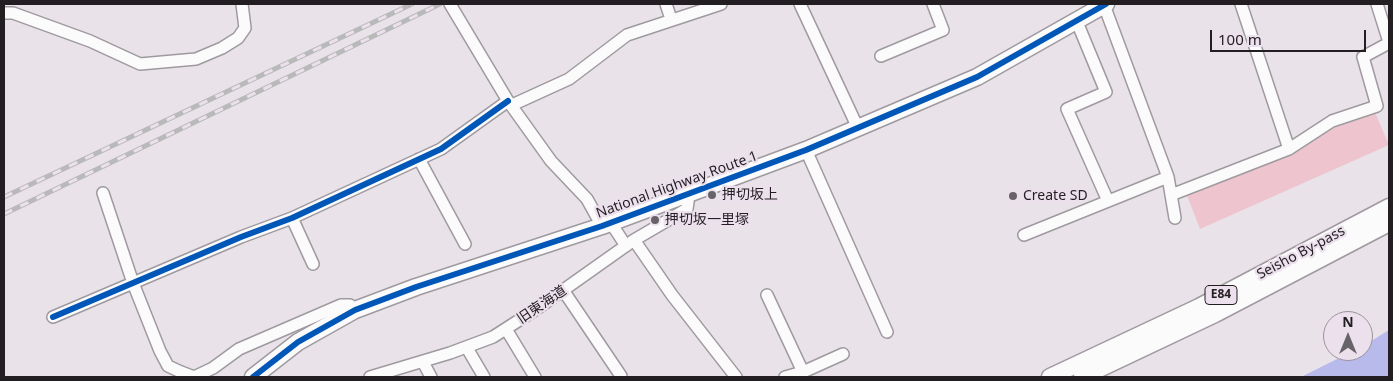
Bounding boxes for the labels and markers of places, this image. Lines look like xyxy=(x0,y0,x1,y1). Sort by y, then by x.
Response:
place label: 押切坂上 xyxy=(722,187,778,203)
place label: Create SD xyxy=(1023,188,1088,204)
marker: 押切坂上 xyxy=(706,189,718,201)
marker: Create SD xyxy=(1007,190,1019,202)
place label: 押切坂一里塚 xyxy=(665,212,749,228)
marker: 押切坂一里塚 xyxy=(649,214,661,226)

